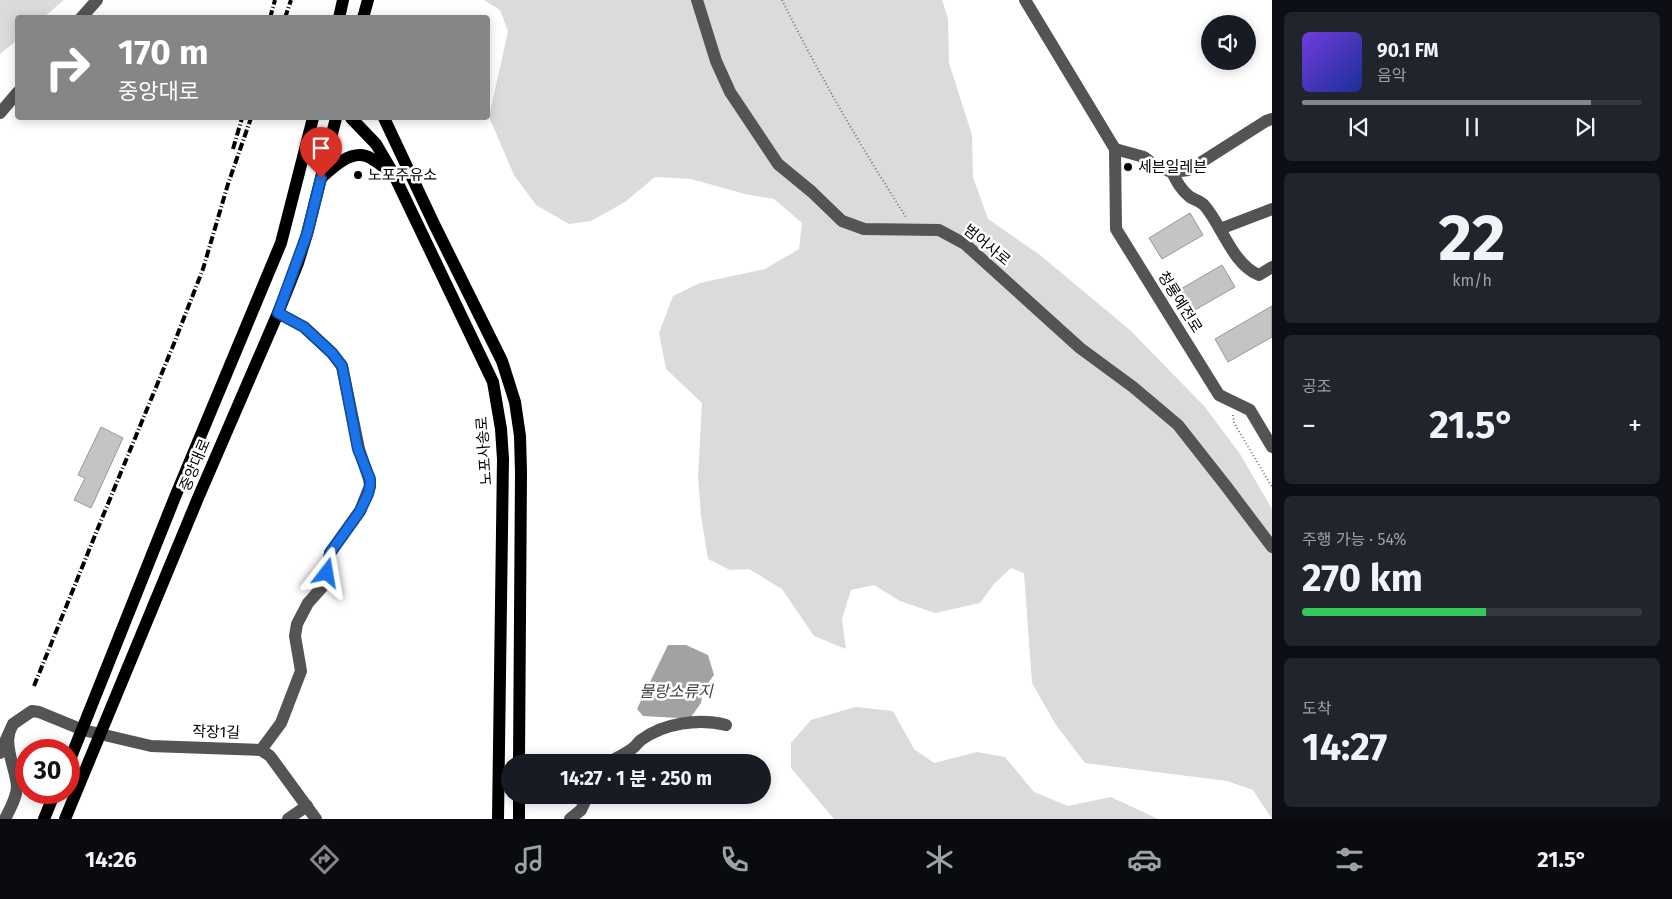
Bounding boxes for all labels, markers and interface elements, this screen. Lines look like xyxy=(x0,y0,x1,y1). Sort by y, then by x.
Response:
map controls xyxy=(1201,15,1256,70)
button: sound xyxy=(1201,15,1256,70)
text: 170 m xyxy=(118,31,209,73)
icon: right xyxy=(35,35,100,100)
text: 90.1 FM xyxy=(1377,39,1438,62)
text: 음악 xyxy=(1377,66,1406,85)
text: 중앙대로 xyxy=(118,78,199,105)
icon: previous xyxy=(1345,113,1373,141)
icon: pause xyxy=(1458,113,1486,141)
icon: next xyxy=(1571,113,1599,141)
pin xyxy=(300,127,342,178)
icon: arrive xyxy=(307,134,335,162)
place label: 세븐일레븐 xyxy=(1138,158,1207,176)
marker: 세븐일레븐 xyxy=(1122,161,1134,173)
place label: 노포주유소 xyxy=(368,166,437,184)
marker: 노포주유소 xyxy=(352,169,364,181)
text: 22 xyxy=(1438,199,1506,277)
street label: 범어사로 xyxy=(960,221,1014,269)
street label: 청룡예전로 xyxy=(1154,268,1206,336)
text: km/h xyxy=(1452,271,1492,290)
text: 공조 xyxy=(1302,377,1331,396)
text: 21.5° xyxy=(1429,402,1515,448)
text: − xyxy=(1302,409,1316,442)
text: + xyxy=(1628,409,1642,442)
street label: 노포사송로 xyxy=(473,416,495,486)
street label: 중앙대로 xyxy=(176,436,214,494)
text: 주행 가능 · 54% xyxy=(1302,530,1407,549)
position arrow xyxy=(300,546,352,598)
text: 270 km xyxy=(1302,555,1423,601)
water label: 물랑소류지 xyxy=(639,682,714,701)
text: 도착 xyxy=(1302,699,1331,718)
street label: 작장1길 xyxy=(192,722,240,742)
text: 14:27 xyxy=(1302,724,1387,770)
speed limit sign: 30 xyxy=(15,739,80,804)
text: 14:27 · 1 분 · 250 m xyxy=(560,767,712,790)
icon: directions xyxy=(307,842,342,877)
icon: music xyxy=(512,842,547,877)
icon: phone xyxy=(717,842,752,877)
icon: climate xyxy=(922,842,957,877)
icon: car xyxy=(1127,842,1162,877)
icon: filters xyxy=(1332,842,1367,877)
text: 14:26 xyxy=(85,846,137,873)
text: 21.5° xyxy=(1537,846,1587,873)

